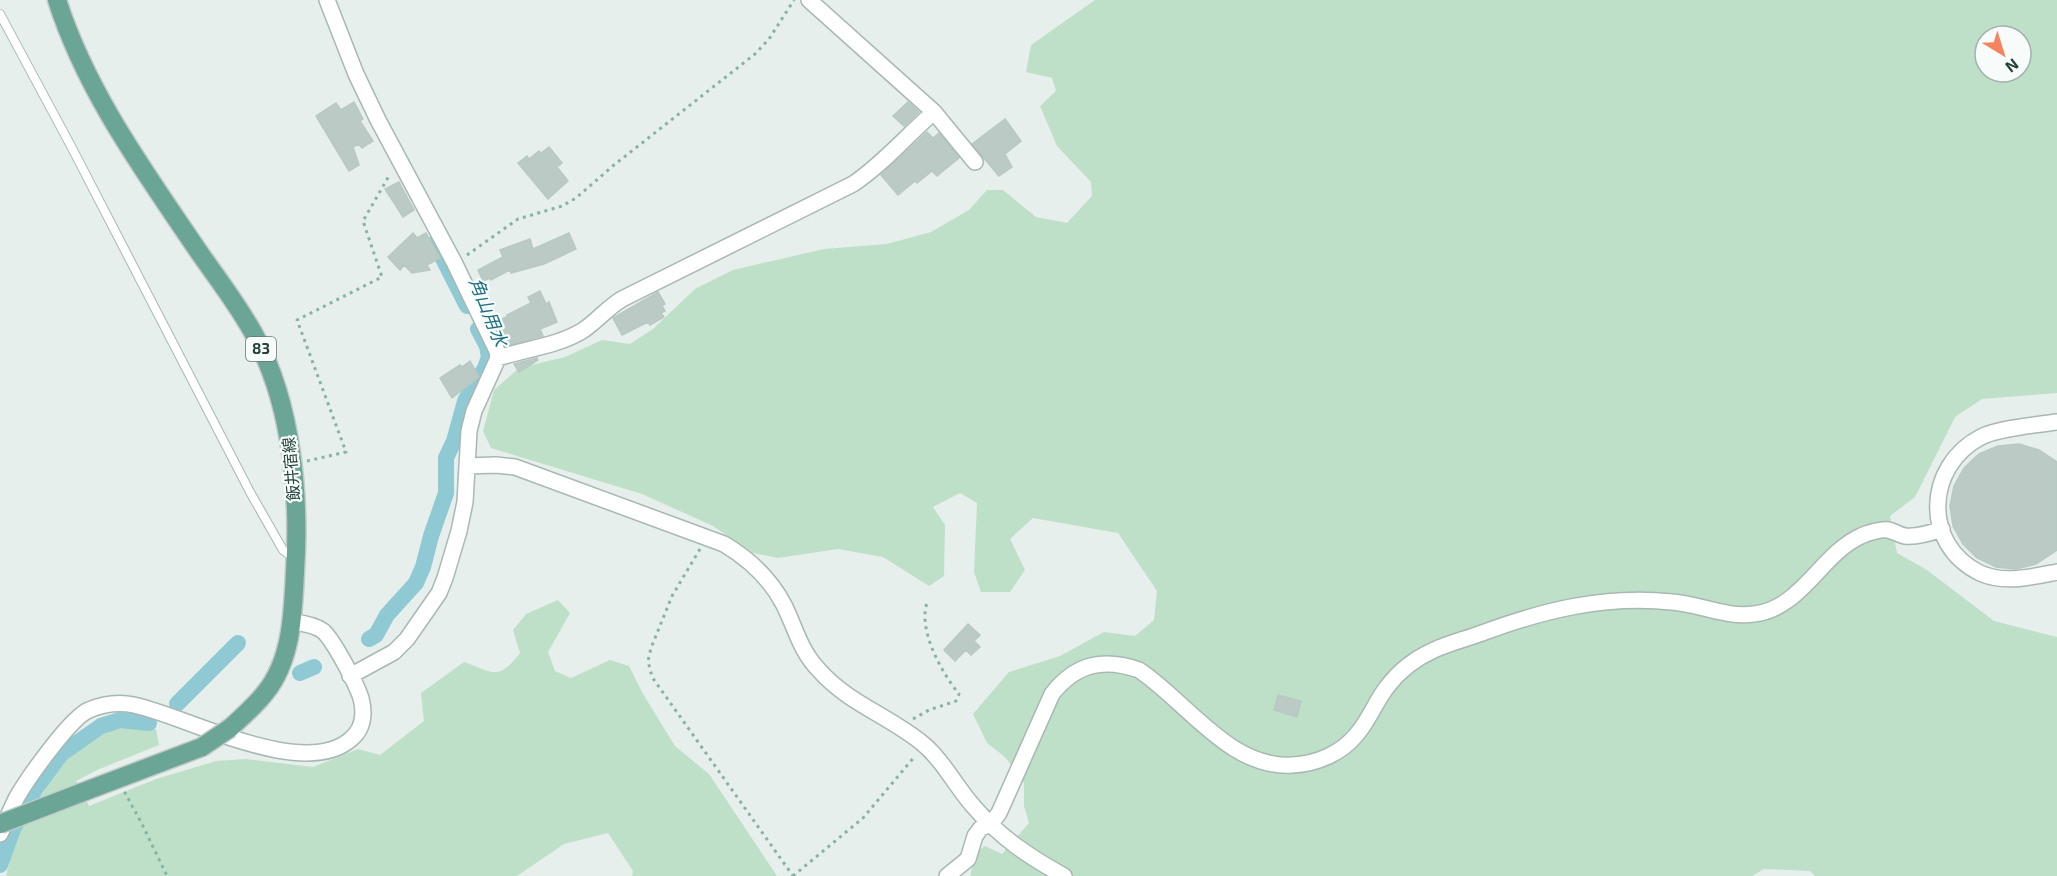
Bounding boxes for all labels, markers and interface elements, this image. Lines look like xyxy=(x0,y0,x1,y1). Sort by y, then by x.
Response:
north arrow xyxy=(1973,24,2033,84)
text: N xyxy=(2002,55,2023,77)
water label: 角山用水 xyxy=(465,274,513,351)
road number: 83 xyxy=(246,337,276,361)
street label: 飯井宿線 xyxy=(278,436,303,502)

